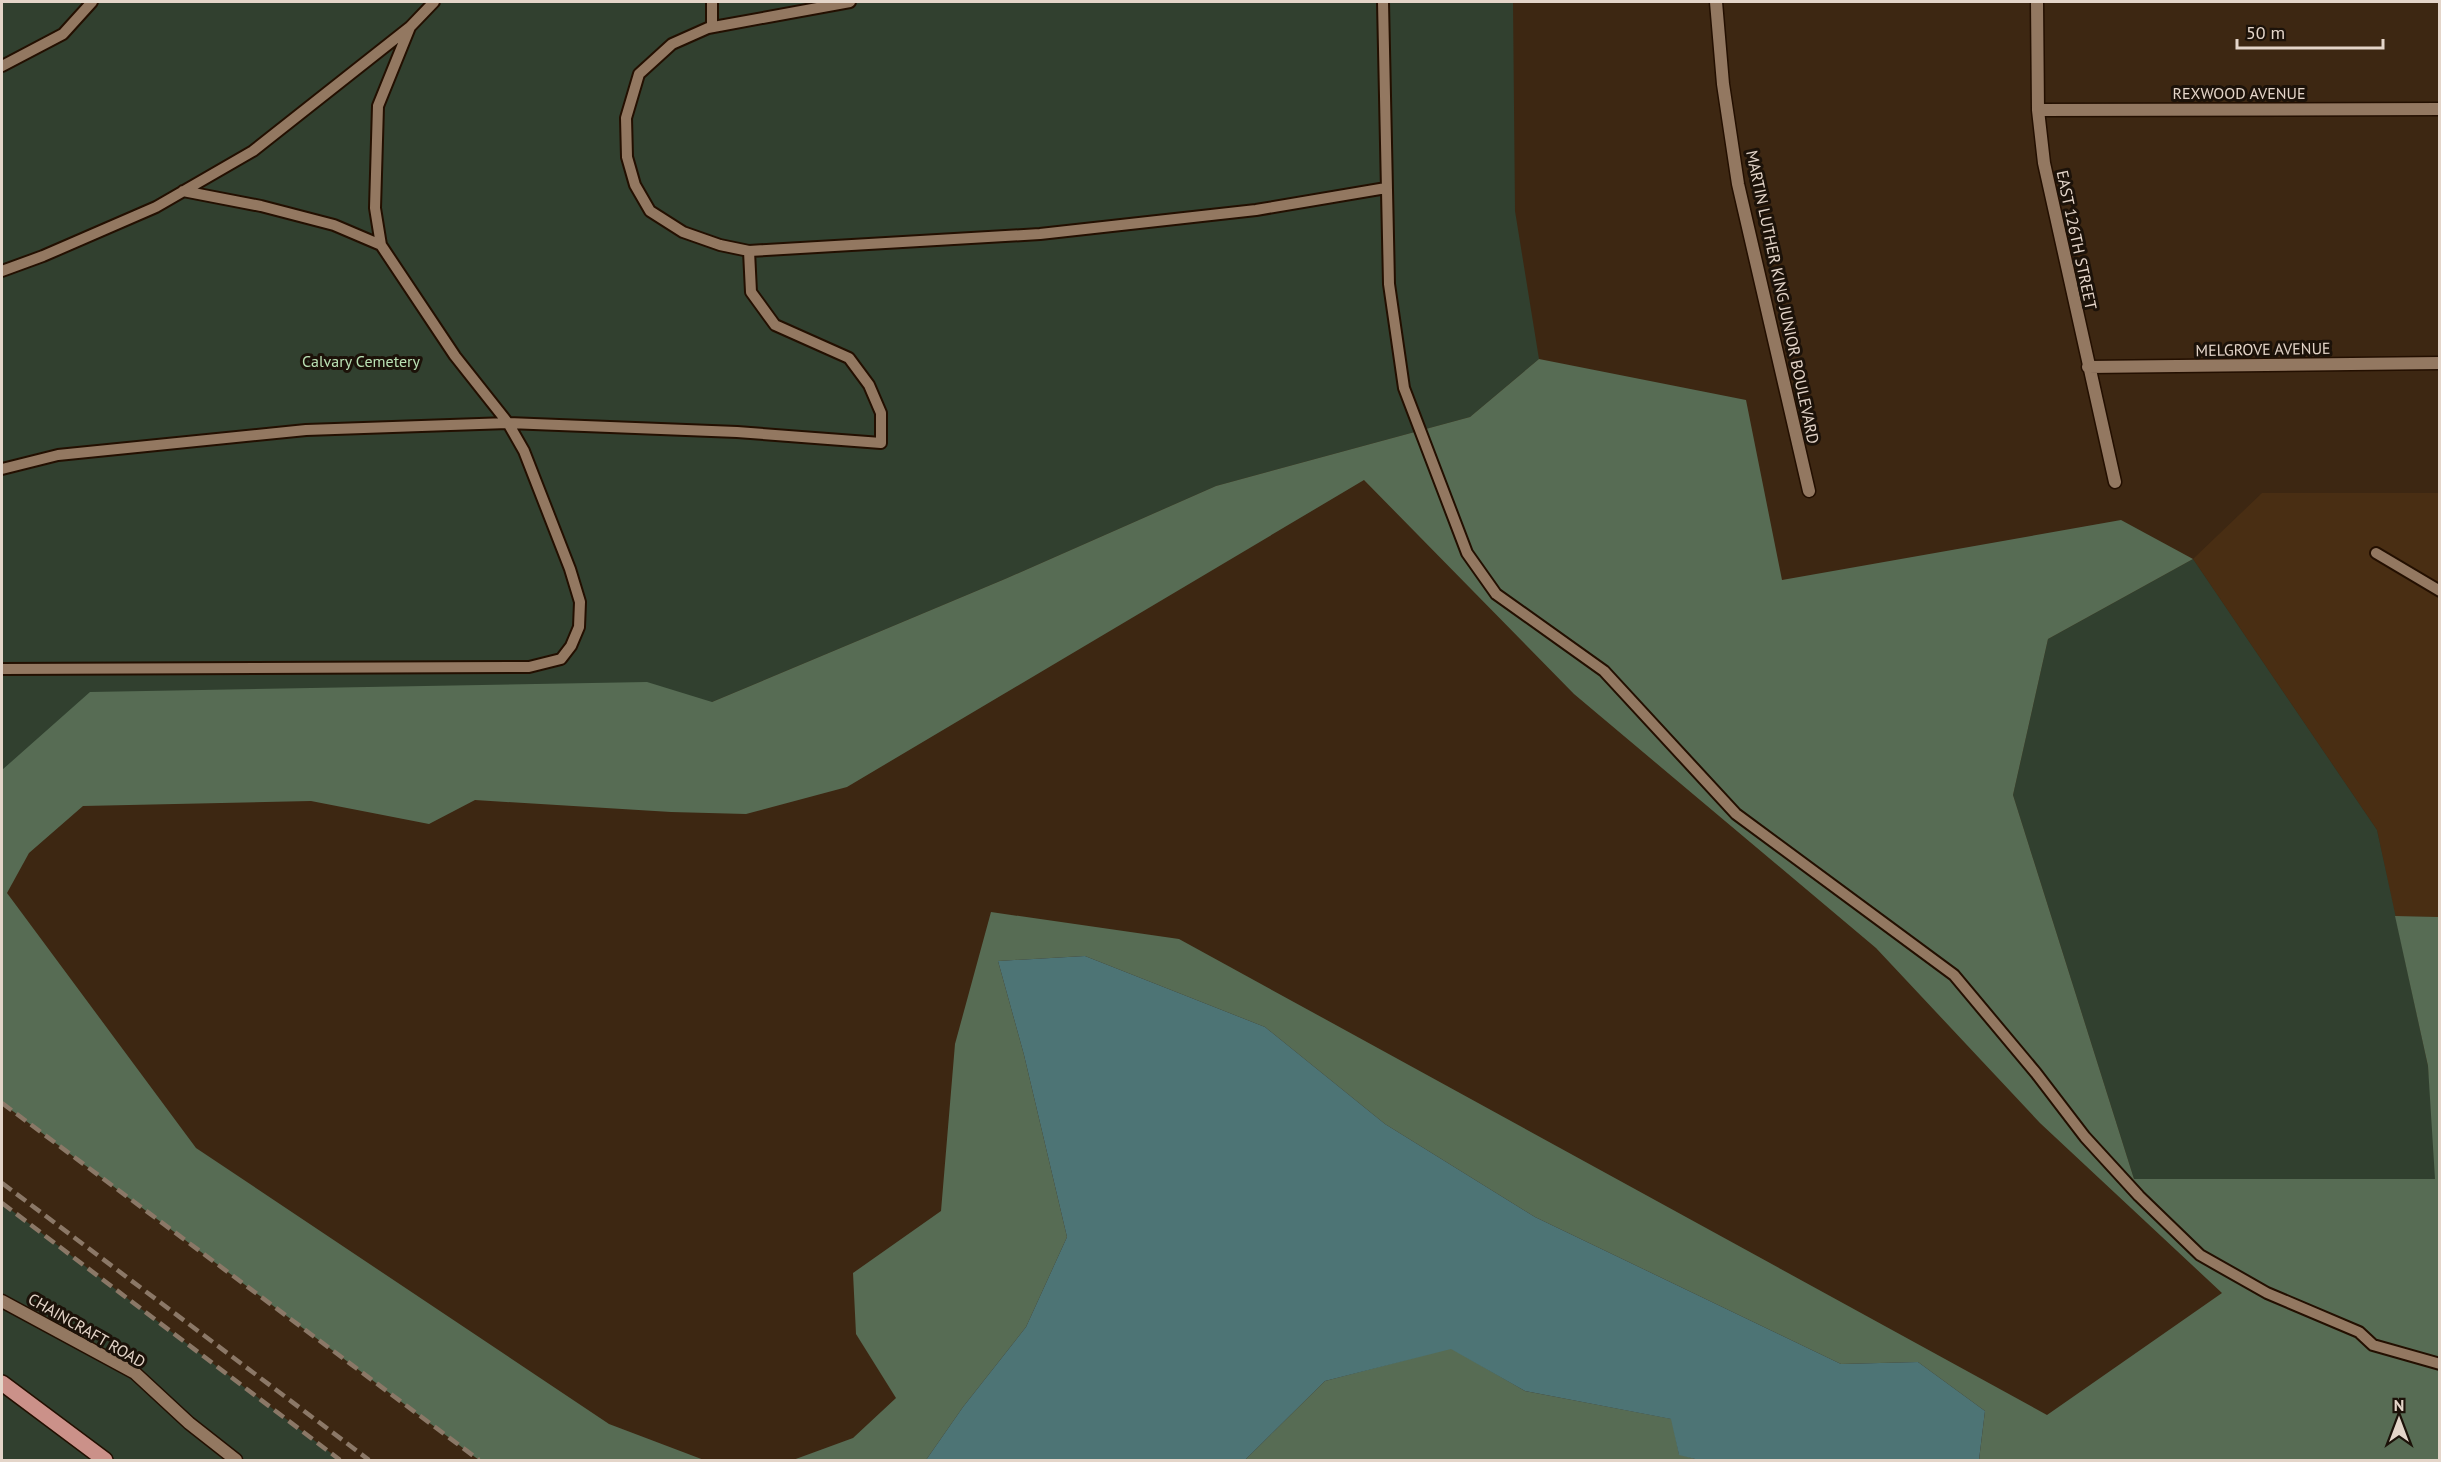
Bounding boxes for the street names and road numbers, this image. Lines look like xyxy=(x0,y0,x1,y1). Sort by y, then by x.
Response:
street label: REXWOOD AVENUE xyxy=(2172,83,2306,103)
street label: MARTIN LUTHER KING JUNIOR BOULEVARD xyxy=(1742,148,1824,446)
street label: EAST 126TH STREET xyxy=(2052,169,2102,312)
street label: MELGROVE AVENUE xyxy=(2195,338,2331,360)
street label: CHAINCRAFT ROAD xyxy=(25,1288,149,1372)

